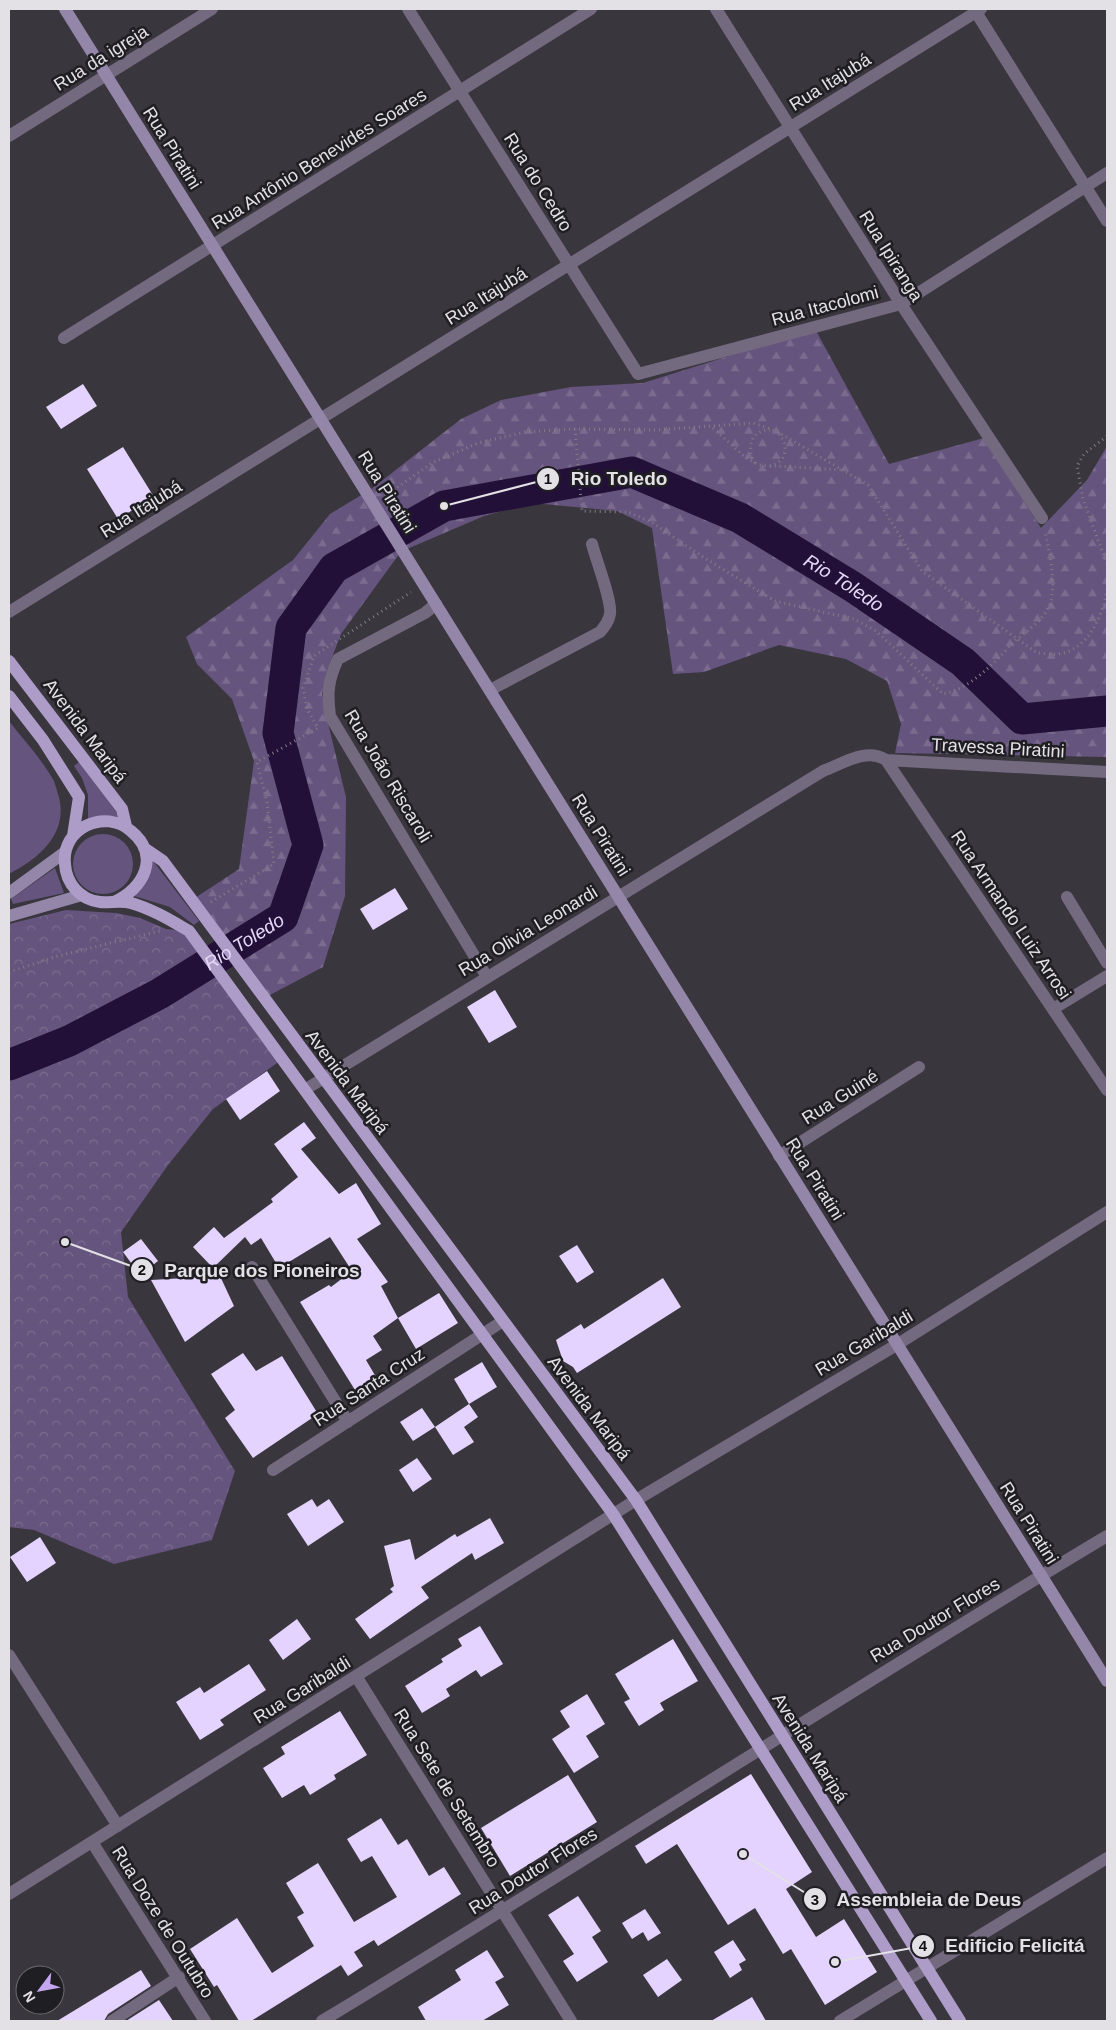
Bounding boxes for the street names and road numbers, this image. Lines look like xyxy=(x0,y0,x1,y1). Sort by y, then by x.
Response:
street label: Rua da igreja xyxy=(50,21,153,95)
street label: Rua Itajubá xyxy=(786,49,875,115)
street label: Rua Antônio Benevides Soares xyxy=(208,84,430,234)
street label: Rua Piratini xyxy=(139,103,205,193)
street label: Rua do Cedro xyxy=(500,129,576,235)
street label: Rua Ipiranga xyxy=(855,207,927,306)
street label: Rua Itajubá xyxy=(442,263,531,329)
street label: Rua Itacolomi xyxy=(769,282,881,330)
street label: Rua Piratini xyxy=(354,447,420,537)
street label: Rua Itajubá xyxy=(97,476,186,542)
street label: Avenida Maripá xyxy=(39,675,131,788)
street label: Rua João Riscaroli xyxy=(341,706,435,846)
street label: Travessa Piratini xyxy=(931,735,1065,761)
street label: Rua Piratini xyxy=(568,790,634,880)
street label: Rua Armando Luiz Arrosi xyxy=(947,827,1075,1003)
street label: Rua Olivia Leonardi xyxy=(455,882,601,980)
street label: Avenida Maripá xyxy=(301,1026,393,1139)
street label: Rua Guiné xyxy=(798,1066,882,1128)
street label: Rua Piratini xyxy=(782,1134,848,1224)
street label: Rua Garibaldi xyxy=(812,1306,916,1380)
street label: Rua Santa Cruz xyxy=(310,1344,428,1430)
street label: Avenida Maripá xyxy=(543,1352,635,1465)
street label: Rua Piratini xyxy=(996,1478,1062,1568)
street label: Rua Doutor Flores xyxy=(867,1574,1003,1666)
street label: Rua Garibaldi xyxy=(250,1652,354,1728)
street label: Avenida Maripá xyxy=(768,1690,852,1807)
street label: Rua Sete de Setembro xyxy=(390,1705,504,1871)
street label: Rua Doutor Flores xyxy=(465,1824,601,1918)
street label: Rua Doze de Outubro xyxy=(108,1842,218,2002)

